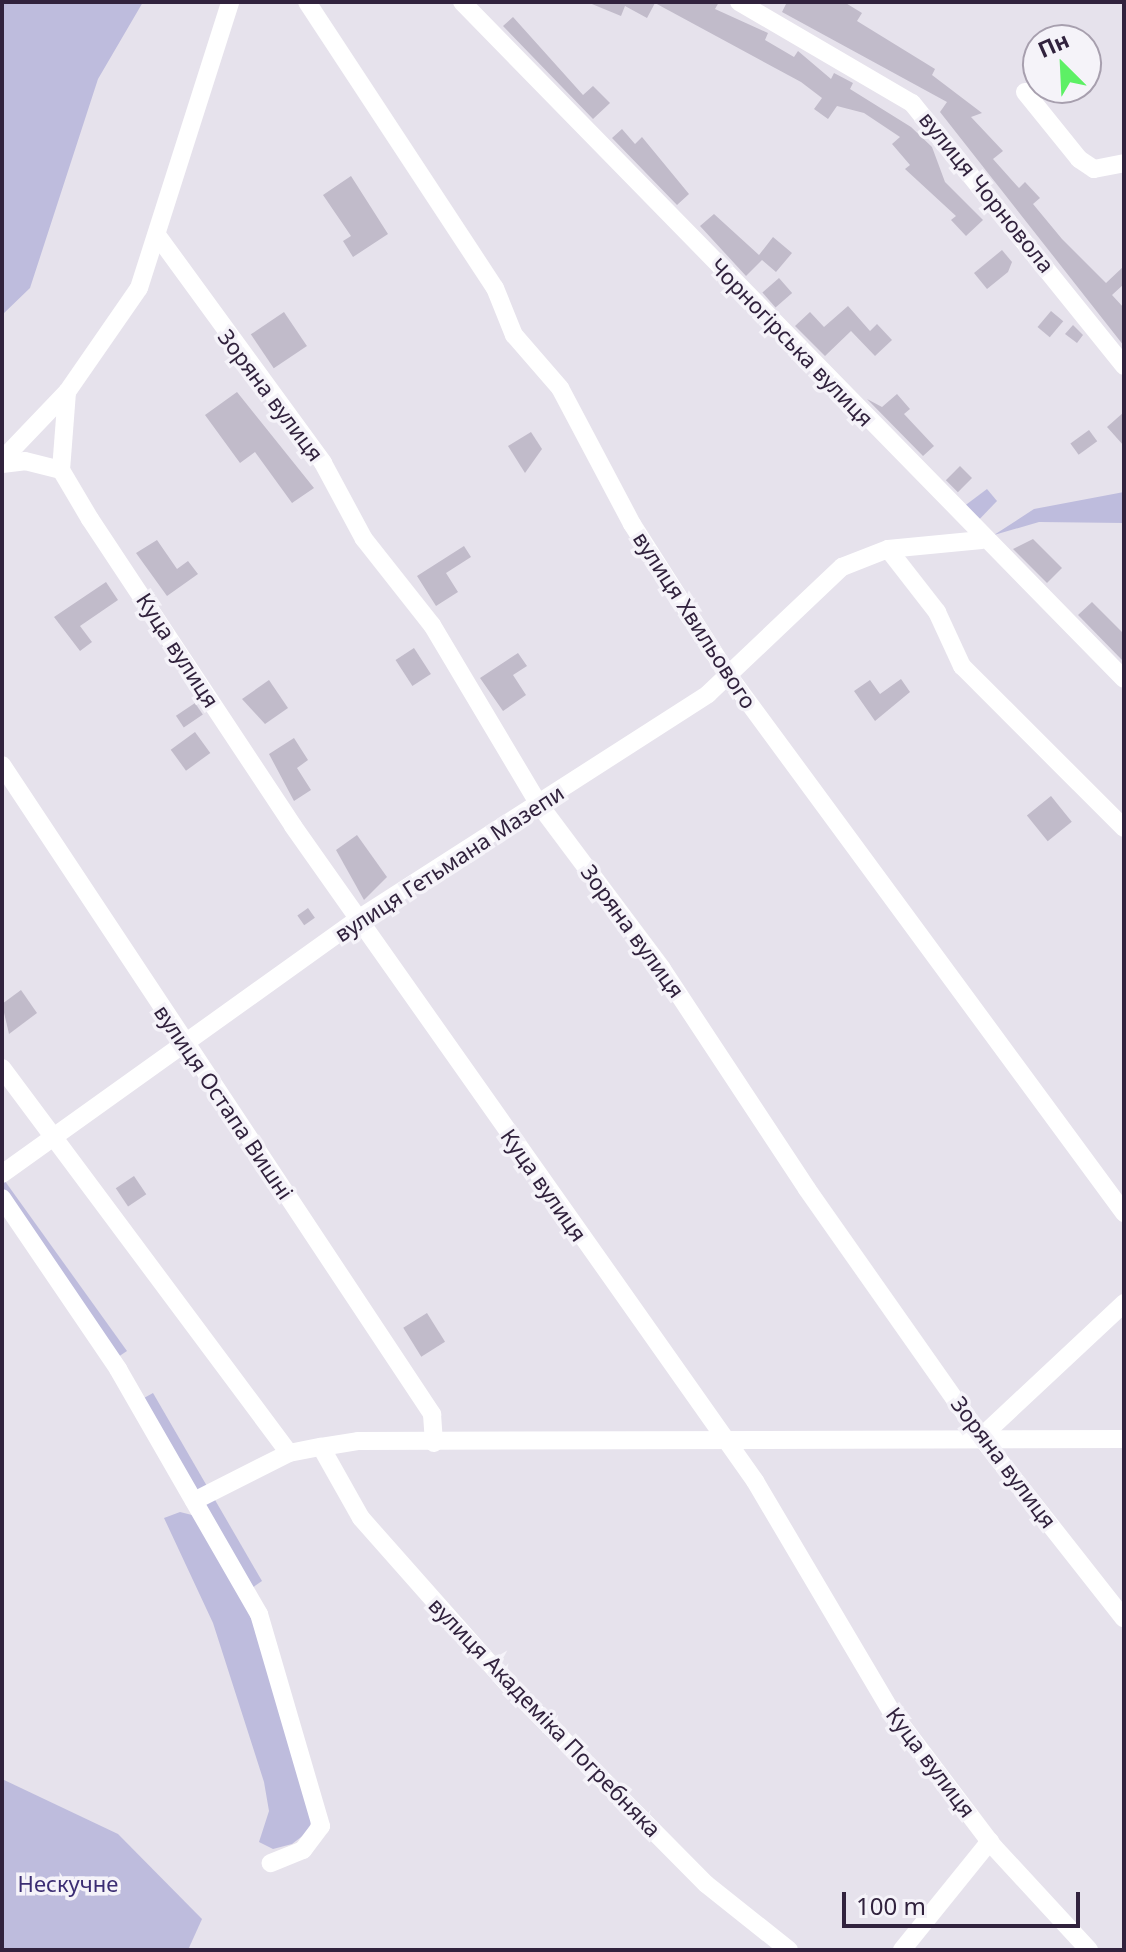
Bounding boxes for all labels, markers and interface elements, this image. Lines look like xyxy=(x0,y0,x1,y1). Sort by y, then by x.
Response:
north arrow xyxy=(1022,24,1102,104)
text: Пн xyxy=(1033,24,1073,64)
street label: вулиця Чорновола xyxy=(914,106,1060,278)
street label: Чорногірська вулиця xyxy=(705,252,879,432)
street label: Зоряна вулиця xyxy=(213,324,329,466)
street label: вулиця Хвильового xyxy=(628,527,762,713)
street label: Куца вулиця xyxy=(131,588,225,712)
street label: вулиця Гетьмана Мазепи xyxy=(330,779,568,947)
street label: Зоряна вулиця xyxy=(576,859,690,1003)
street label: вулиця Остапа Вишні xyxy=(149,1000,299,1204)
street label: Куца вулиця xyxy=(496,1124,592,1246)
street label: Зоряна вулиця xyxy=(946,1391,1062,1533)
street label: вулиця Академіка Погребняка xyxy=(423,1592,667,1842)
street label: Куца вулиця xyxy=(881,1702,981,1822)
park label: Нескучне xyxy=(18,1871,118,1897)
scale bar xyxy=(846,1876,1084,1926)
text: 100 m xyxy=(856,1889,926,1922)

